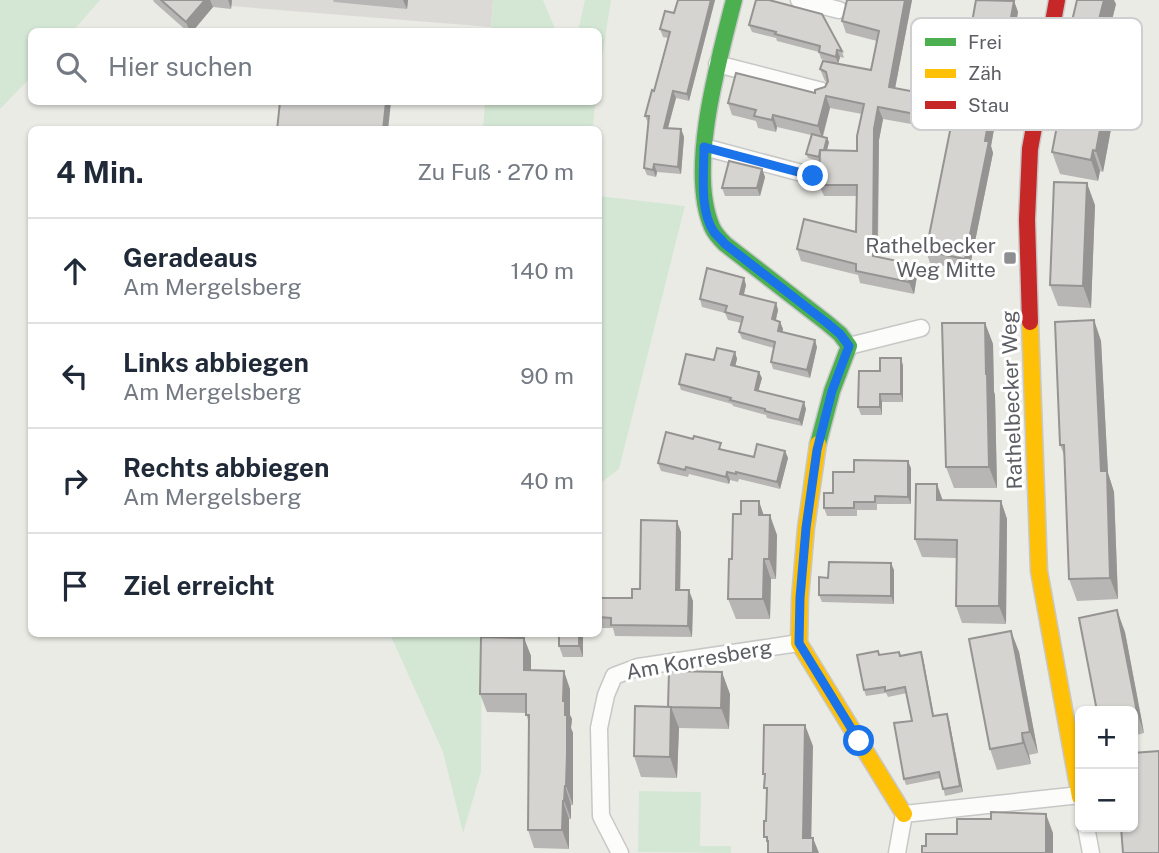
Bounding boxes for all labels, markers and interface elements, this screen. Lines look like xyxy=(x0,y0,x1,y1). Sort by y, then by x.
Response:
legend xyxy=(911,18,1142,130)
search box xyxy=(28,28,602,105)
text: Frei xyxy=(968,31,1002,53)
icon: search xyxy=(52,48,90,86)
text: Hier suchen xyxy=(108,51,253,82)
text: Zäh xyxy=(968,62,1002,84)
text: Stau xyxy=(968,94,1009,116)
text: 4 Min. xyxy=(56,154,144,190)
text: Zu Fuß · 270 m xyxy=(417,158,574,185)
route end xyxy=(797,160,828,191)
place label: Rathelbecker Weg Mitte xyxy=(865,233,996,282)
text: Geradeaus xyxy=(123,242,258,273)
marker: Rathelbecker Weg Mitte xyxy=(1002,250,1018,266)
icon: ahead xyxy=(56,252,94,290)
text: 140 m xyxy=(511,257,574,284)
text: Am Mergelsberg xyxy=(123,273,302,300)
street label: Rathelbecker Weg xyxy=(996,310,1027,490)
text: Links abbiegen xyxy=(123,347,309,378)
icon: left xyxy=(56,357,94,395)
text: 90 m xyxy=(520,362,574,389)
text: Am Mergelsberg xyxy=(123,378,302,405)
text: Rechts abbiegen xyxy=(123,452,329,483)
icon: right xyxy=(56,462,94,500)
text: 40 m xyxy=(520,467,574,494)
text: Am Mergelsberg xyxy=(123,483,302,510)
icon: arrive xyxy=(56,567,94,605)
text: Ziel erreicht xyxy=(123,570,275,601)
street label: Am Korresberg xyxy=(624,634,774,685)
map controls xyxy=(1075,706,1138,832)
button: + xyxy=(1075,706,1138,769)
route start xyxy=(843,725,874,756)
button: − xyxy=(1075,769,1138,832)

